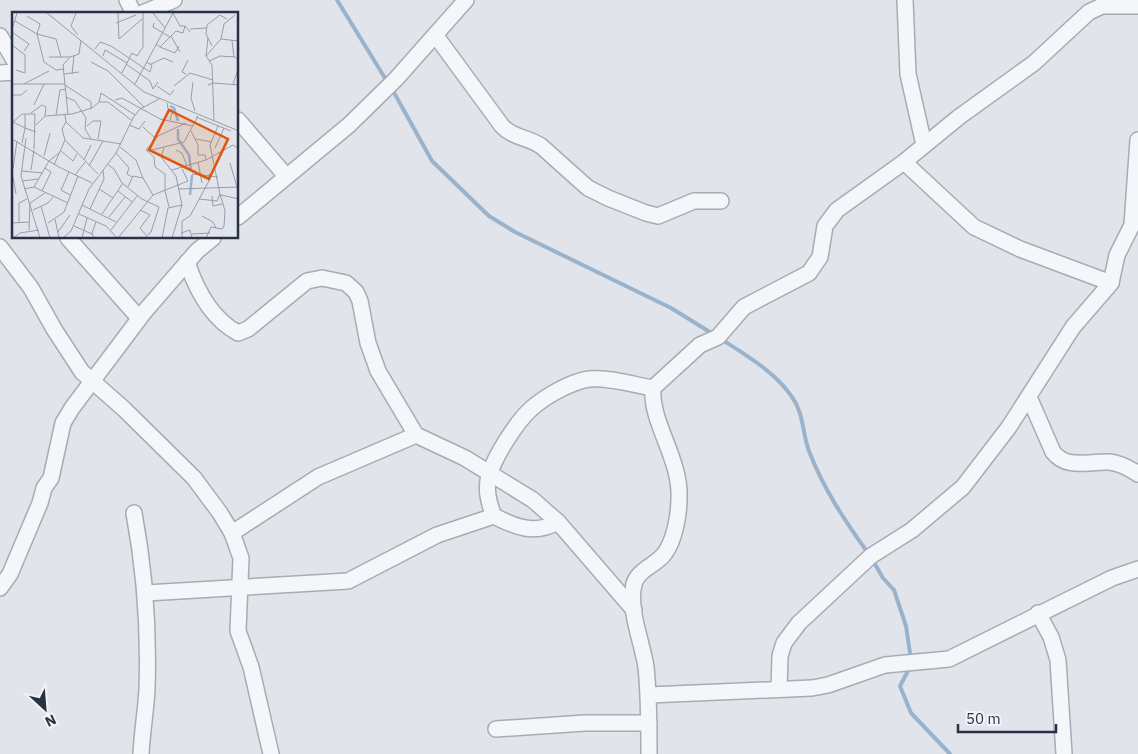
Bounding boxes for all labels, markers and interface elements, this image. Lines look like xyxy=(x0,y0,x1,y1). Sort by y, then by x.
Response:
inset map xyxy=(12,12,239,239)
north arrow xyxy=(20,684,70,734)
scale bar xyxy=(958,702,1056,734)
text: 50 m xyxy=(966,709,1001,728)
text: N xyxy=(42,710,59,731)

